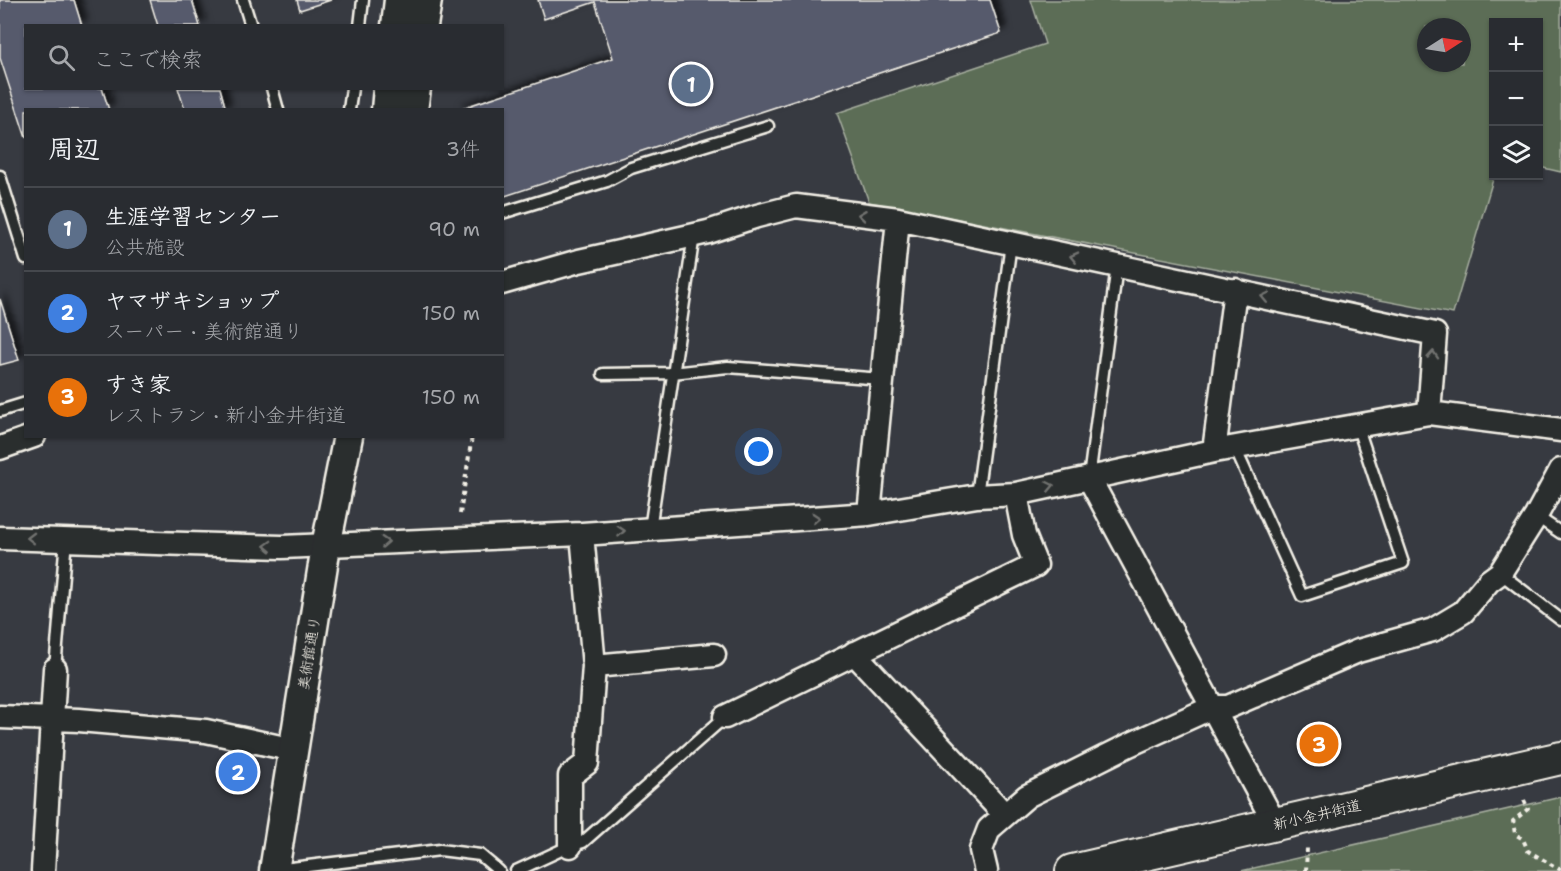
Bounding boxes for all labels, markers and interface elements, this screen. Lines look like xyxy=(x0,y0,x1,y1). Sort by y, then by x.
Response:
north arrow xyxy=(1417,18,1471,72)
map controls xyxy=(1489,18,1543,180)
button: + xyxy=(1489,18,1543,72)
search box xyxy=(24,24,504,90)
icon: search xyxy=(45,41,78,74)
text: ここで検索 xyxy=(93,45,203,74)
pin: 1 xyxy=(672,62,710,106)
button: − xyxy=(1489,72,1543,126)
button: layers xyxy=(1489,126,1543,180)
text: 周辺 xyxy=(48,131,100,166)
text: 3件 xyxy=(446,136,480,162)
text: 生涯学習センター xyxy=(105,202,281,231)
one-way arrow xyxy=(858,209,867,221)
text: 1 xyxy=(63,216,72,242)
text: 90 m xyxy=(428,216,480,242)
text: 公共施設 xyxy=(105,234,185,260)
one-way arrow xyxy=(1070,251,1080,264)
text: ヤマザキショップ xyxy=(105,286,279,315)
one-way arrow xyxy=(1260,291,1270,304)
text: 2 xyxy=(61,300,75,326)
text: 150 m xyxy=(422,300,480,326)
text: スーパー · 美術館通り xyxy=(105,318,303,344)
one-way arrow xyxy=(1426,351,1439,360)
text: すき家 xyxy=(105,370,171,399)
text: 3 xyxy=(61,384,75,410)
text: 150 m xyxy=(422,384,480,410)
text: レストラン · 新小金井街道 xyxy=(105,402,346,428)
your location xyxy=(744,437,773,466)
one-way arrow xyxy=(1045,480,1055,493)
one-way arrow xyxy=(811,511,820,524)
one-way arrow xyxy=(617,525,626,538)
one-way arrow xyxy=(26,532,35,545)
one-way arrow xyxy=(380,535,389,548)
one-way arrow xyxy=(263,540,272,553)
street label: 美術館通り xyxy=(293,614,325,692)
pin: 3 xyxy=(1300,722,1338,766)
pin: 2 xyxy=(218,750,258,794)
street label: 新小金井街道 xyxy=(1271,795,1363,835)

